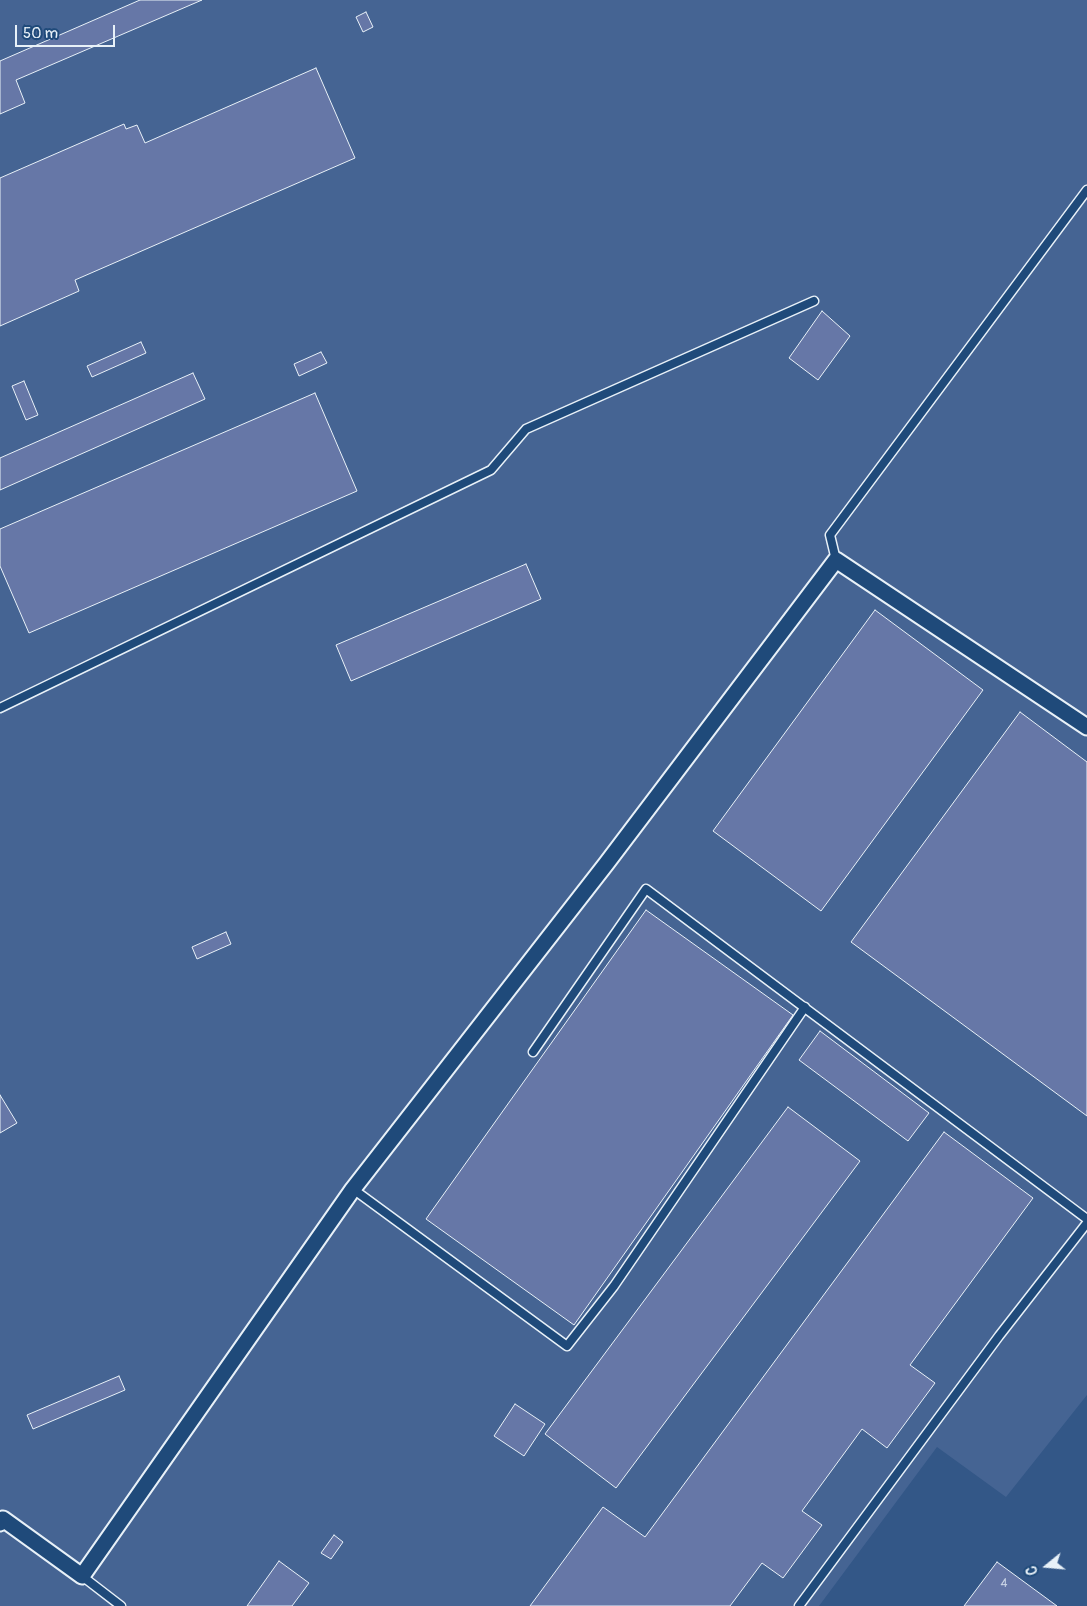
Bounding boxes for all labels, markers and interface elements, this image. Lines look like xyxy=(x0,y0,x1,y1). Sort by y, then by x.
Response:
scale bar xyxy=(18,15,118,47)
text: 50 m xyxy=(23,24,58,43)
north arrow xyxy=(1022,1541,1072,1591)
text: С xyxy=(1023,1564,1042,1577)
house number: 4 xyxy=(1001,1577,1007,1591)

